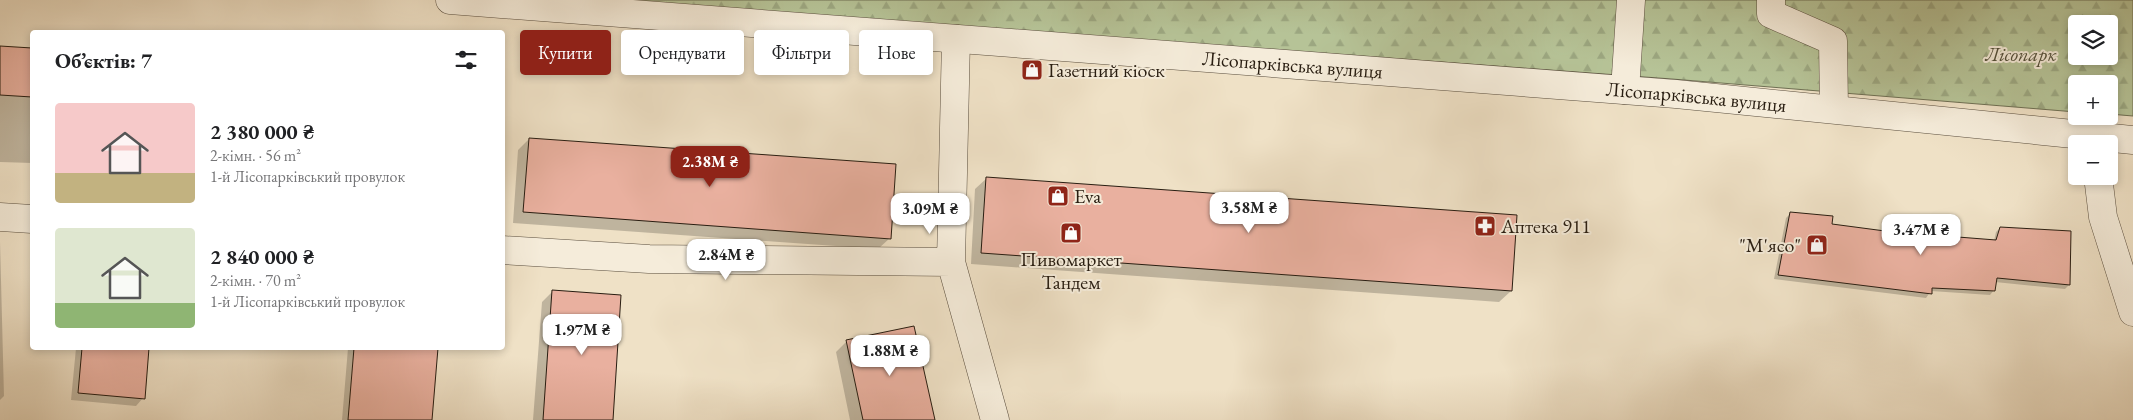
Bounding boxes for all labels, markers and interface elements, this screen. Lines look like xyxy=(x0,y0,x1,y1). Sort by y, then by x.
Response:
map controls xyxy=(2068,15,2118,185)
button: layers xyxy=(2068,15,2118,65)
chip: Купити xyxy=(520,30,611,75)
chip: Орендувати xyxy=(621,30,744,75)
chip: Фільтри xyxy=(754,30,849,75)
chip: Нове xyxy=(859,30,933,75)
park label: Лісопарк xyxy=(1984,41,2057,67)
street label: Лісопарківська вулиця xyxy=(1201,45,1384,84)
icon: filters xyxy=(452,46,480,74)
text: Об’єктів: 7 xyxy=(55,47,152,74)
place label: Газетний кіоск xyxy=(1048,57,1165,83)
shop icon: Газетний кіоск xyxy=(1020,58,1044,82)
button: + xyxy=(2068,75,2118,125)
street label: Лісопарківська вулиця xyxy=(1605,76,1788,118)
text: 2 380 000 ₴ xyxy=(210,118,314,145)
icon: home xyxy=(95,123,155,183)
button: − xyxy=(2068,135,2118,185)
text: 2-кімн. · 56 m² xyxy=(210,145,301,166)
pin: 2.38M ₴ xyxy=(664,146,756,188)
text: 2.38M ₴ xyxy=(682,151,738,172)
text: 1-й Лісопарківський провулок xyxy=(210,166,405,187)
place label: Eva xyxy=(1074,183,1101,209)
shop icon: Eva xyxy=(1046,184,1070,208)
pin: 3.09M ₴ xyxy=(884,192,976,235)
pin: 3.58M ₴ xyxy=(1203,192,1295,234)
text: 3.58M ₴ xyxy=(1221,197,1277,218)
text: 3.09M ₴ xyxy=(902,198,958,219)
place label: Аптека 911 xyxy=(1500,213,1591,239)
pharmacy icon: Аптека 911 xyxy=(1473,214,1497,238)
pin: 3.47M ₴ xyxy=(1875,214,1967,256)
text: 3.47M ₴ xyxy=(1893,219,1949,240)
shop icon: Пивомаркет Тандем xyxy=(1059,221,1083,245)
place label: "М'ясо" xyxy=(1739,232,1801,258)
shop icon: "М'ясо" xyxy=(1805,233,1829,257)
pin: 2.84M ₴ xyxy=(680,238,772,281)
text: 2 840 000 ₴ xyxy=(210,243,314,270)
text: 2.84M ₴ xyxy=(698,244,754,265)
place label: Пивомаркет Тандем xyxy=(1020,246,1122,295)
icon: home xyxy=(95,248,155,308)
text: 2-кімн. · 70 m² xyxy=(210,270,301,291)
text: 1-й Лісопарківський провулок xyxy=(210,291,405,312)
pin: 1.97M ₴ xyxy=(536,314,628,356)
text: 1.97M ₴ xyxy=(554,319,610,340)
pin: 1.88M ₴ xyxy=(844,334,936,377)
text: 1.88M ₴ xyxy=(862,340,918,361)

